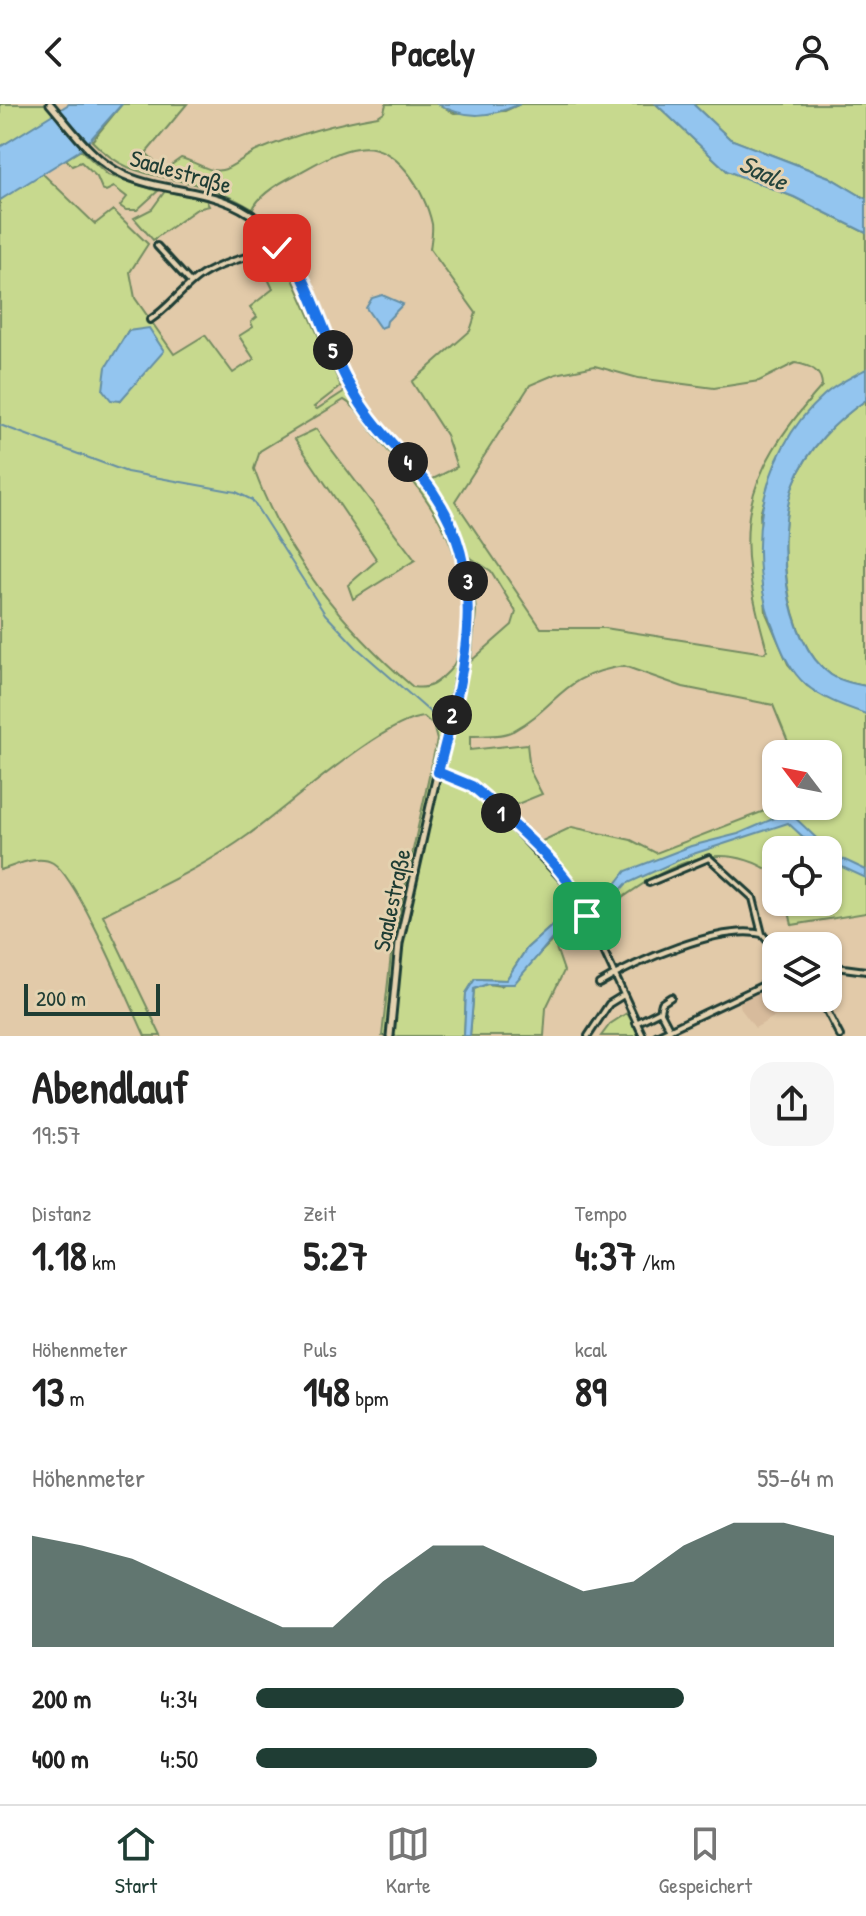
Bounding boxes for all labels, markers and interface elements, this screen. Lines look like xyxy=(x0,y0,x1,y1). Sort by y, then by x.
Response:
text: Pacely xyxy=(391,28,475,77)
icon: back xyxy=(32,30,76,74)
icon: person xyxy=(790,30,834,74)
street label: Saalestraße xyxy=(127,141,236,201)
water label: Saale xyxy=(734,145,795,199)
pin xyxy=(243,214,311,282)
icon: check xyxy=(255,226,299,270)
pin: 5 xyxy=(313,330,353,370)
text: 5 xyxy=(328,335,338,365)
pin: 4 xyxy=(388,442,428,482)
text: 4 xyxy=(404,447,412,477)
pin: 3 xyxy=(448,561,488,601)
text: 3 xyxy=(463,566,473,596)
pin: 2 xyxy=(432,695,472,735)
text: 2 xyxy=(447,700,457,730)
north arrow xyxy=(762,740,842,820)
map controls xyxy=(762,740,842,1012)
pin: 1 xyxy=(481,793,521,833)
text: 1 xyxy=(497,798,505,828)
button: locate xyxy=(762,836,842,916)
street label: Saalestraße xyxy=(365,845,418,954)
pin xyxy=(553,882,621,950)
icon: arrive xyxy=(565,894,609,938)
button: layers xyxy=(762,932,842,1012)
scale bar xyxy=(24,980,160,1016)
text: 200 m xyxy=(36,983,86,1013)
text: Abendlauf xyxy=(32,1057,189,1117)
button: share xyxy=(750,1062,834,1146)
text: 19:57 xyxy=(32,1117,81,1152)
text: Distanz xyxy=(32,1198,91,1228)
text: Zeit xyxy=(303,1198,336,1228)
text: Tempo xyxy=(575,1198,627,1228)
text: 1.18 xyxy=(32,1228,87,1282)
text: 5:27 xyxy=(303,1228,368,1282)
text: 4:37 xyxy=(575,1228,637,1282)
text: km xyxy=(87,1247,116,1277)
text: /km xyxy=(637,1247,675,1277)
text: Höhenmeter xyxy=(32,1334,128,1364)
text: Puls xyxy=(303,1334,337,1364)
text: kcal xyxy=(575,1334,607,1364)
text: 13 xyxy=(32,1364,64,1418)
text: 148 xyxy=(303,1364,350,1418)
text: 89 xyxy=(575,1364,607,1418)
text: m xyxy=(64,1383,84,1413)
text: bpm xyxy=(350,1383,389,1413)
text: Höhenmeter xyxy=(32,1460,145,1495)
text: 55–64 m xyxy=(757,1460,834,1495)
text: 200 m xyxy=(32,1681,91,1716)
text: 4:34 xyxy=(160,1681,197,1716)
text: 400 m xyxy=(32,1741,89,1776)
text: 4:50 xyxy=(160,1741,198,1776)
tab: Start xyxy=(114,1822,158,1900)
tab: Karte xyxy=(386,1822,431,1900)
tab: Gespeichert xyxy=(659,1822,752,1900)

